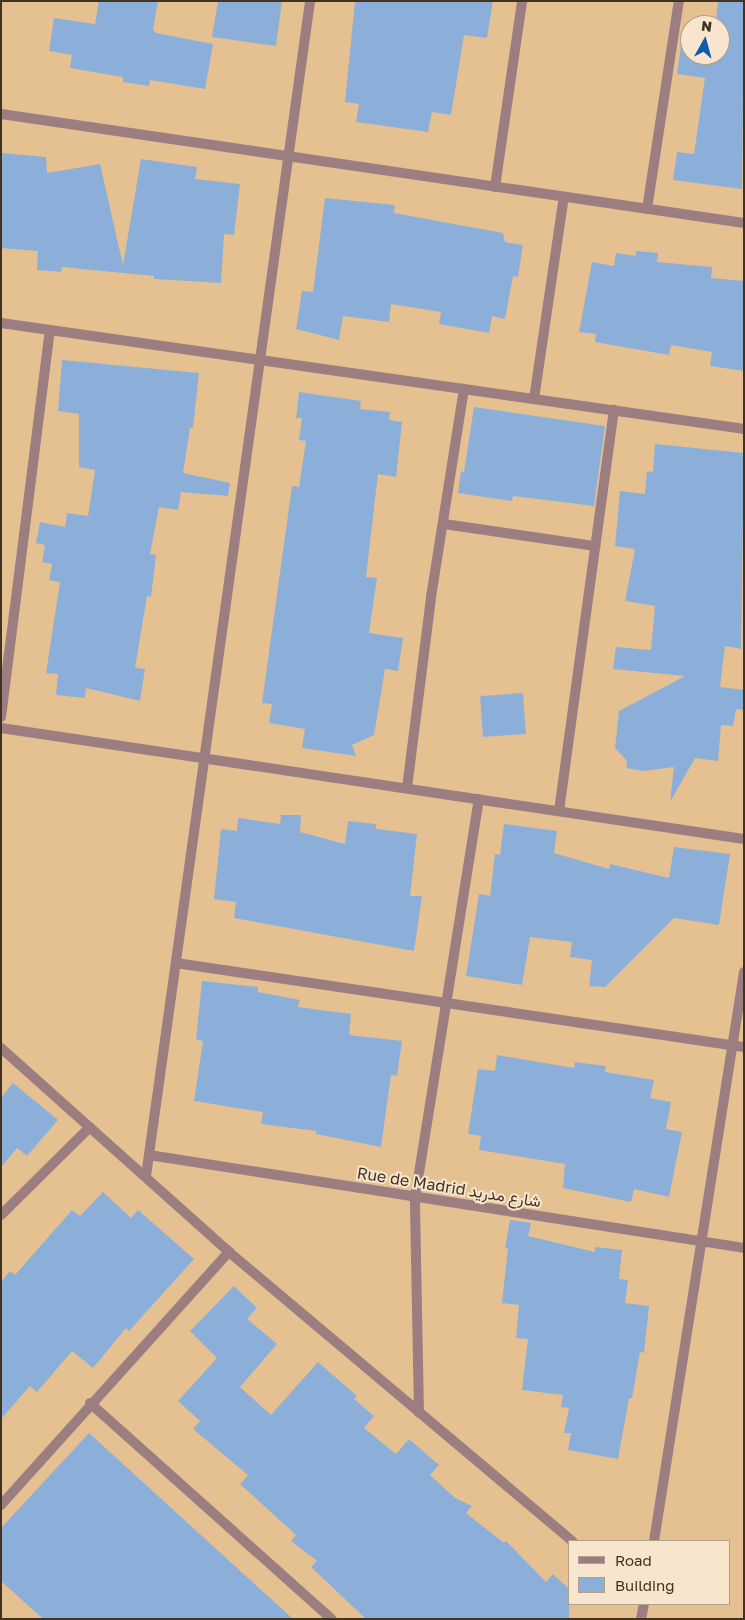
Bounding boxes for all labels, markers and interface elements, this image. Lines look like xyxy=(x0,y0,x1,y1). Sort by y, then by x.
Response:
north arrow xyxy=(680,15,730,65)
text: N xyxy=(700,17,713,35)
street label: Rue de Madrid شارع مدريد xyxy=(356,1163,542,1211)
legend xyxy=(568,1540,730,1605)
text: Road xyxy=(615,1551,652,1569)
text: Building xyxy=(615,1576,675,1594)

